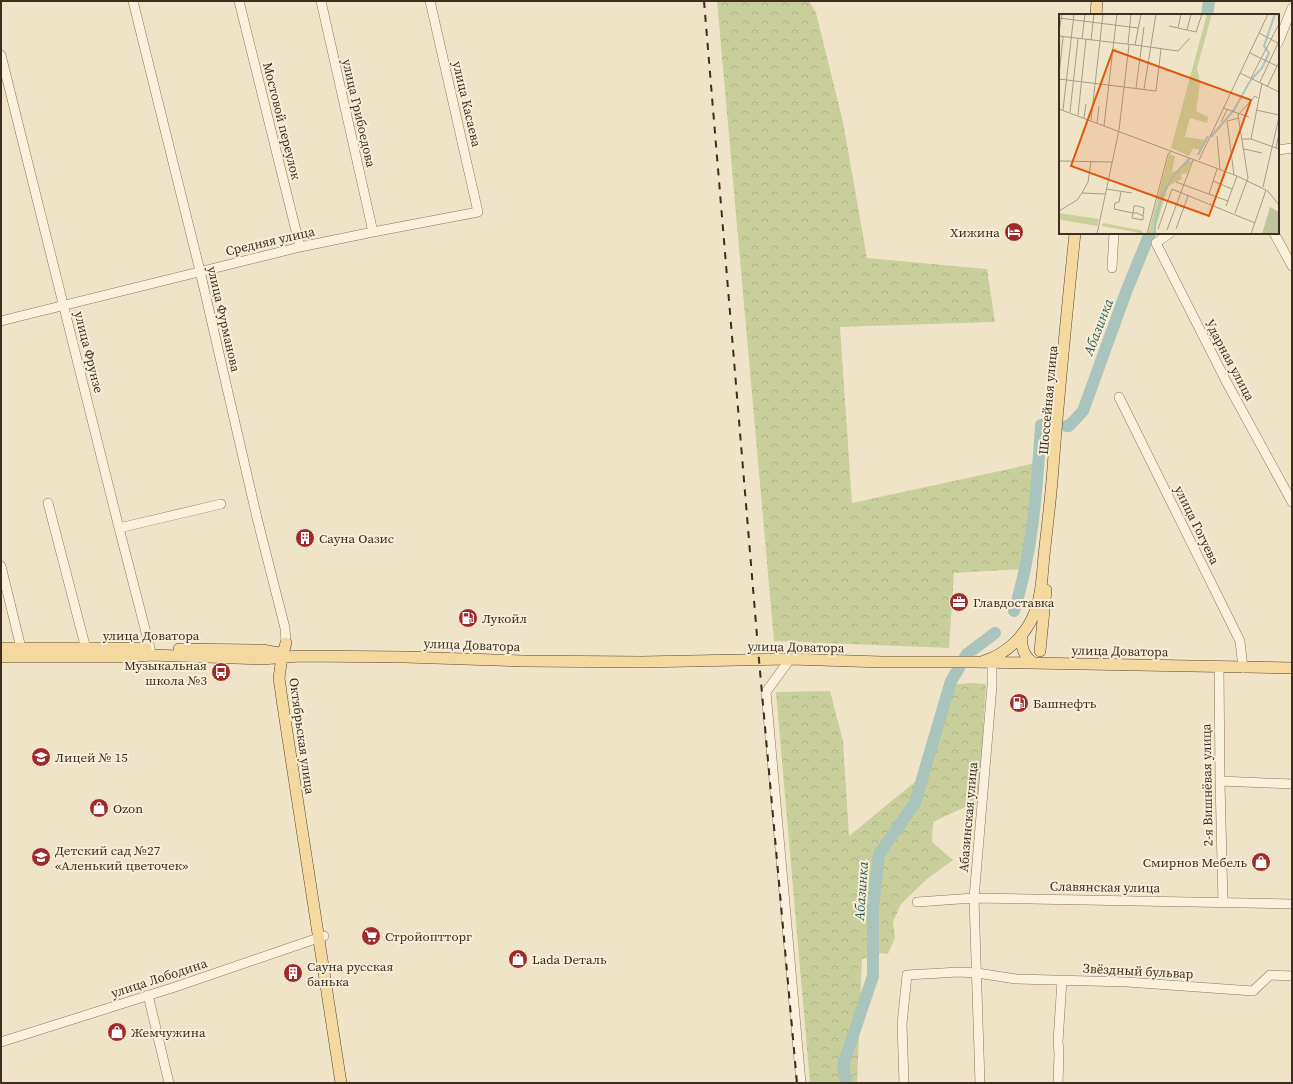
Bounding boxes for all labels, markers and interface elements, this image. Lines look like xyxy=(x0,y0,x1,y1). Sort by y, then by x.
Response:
inset map xyxy=(1059,14,1279,234)
street label: улица Грибоедова xyxy=(338,57,380,169)
street label: улица Касаева xyxy=(449,59,485,149)
street label: Мостовой переулок xyxy=(259,60,305,182)
hotel icon: Хижина xyxy=(1003,221,1025,243)
street label: Средняя улица xyxy=(224,222,317,260)
place label: Хижина xyxy=(950,224,1000,241)
street label: улица Фурманова xyxy=(204,264,245,374)
water label: Абазинка xyxy=(1078,295,1118,359)
street label: улица Фрунзе xyxy=(71,309,107,395)
street label: Ударная улица xyxy=(1201,316,1259,404)
street label: Шоссейная улица xyxy=(1035,344,1061,455)
street label: улица Гогуева xyxy=(1171,483,1224,567)
building icon: Сауна Оазис xyxy=(294,527,316,549)
place label: Сауна Оазис xyxy=(319,530,394,547)
office icon: Главдоставка xyxy=(948,591,970,613)
place label: Главдоставка xyxy=(973,594,1055,611)
fuel station icon: Лукойл xyxy=(457,607,479,629)
place label: Лукойл xyxy=(482,610,527,627)
street label: улица Доватора xyxy=(103,627,200,644)
street label: улица Доватора xyxy=(423,635,521,655)
street label: улица Доватора xyxy=(747,638,845,656)
street label: улица Доватора xyxy=(1071,642,1169,660)
place label: Музыкальная школа №3 xyxy=(124,657,207,689)
bus stop icon: Музыкальная школа №3 xyxy=(210,661,232,683)
street label: Октябрьская улица xyxy=(285,677,319,796)
fuel station icon: Башнефть xyxy=(1008,692,1030,714)
place label: Башнефть xyxy=(1033,695,1097,712)
street label: 2-я Вишнёвая улица xyxy=(1197,723,1217,847)
school or university icon: Лицей № 15 xyxy=(30,746,52,768)
place label: Лицей № 15 xyxy=(55,749,128,766)
street label: Абазинская улица xyxy=(955,761,981,873)
shop icon: Ozon xyxy=(88,797,110,819)
place label: Ozon xyxy=(113,800,143,817)
place label: Детский сад №27 «Аленький цветочек» xyxy=(55,842,188,874)
school or university icon: Детский сад №27 «Аленький цветочек» xyxy=(30,846,52,868)
shop icon: Смирнов Мебель xyxy=(1250,851,1272,873)
place label: Смирнов Мебель xyxy=(1143,854,1247,871)
water label: Абазинка xyxy=(849,860,873,922)
street label: Славянская улица xyxy=(1050,878,1161,896)
supermarket icon: Стройоптторг xyxy=(360,925,382,947)
place label: Стройоптторг xyxy=(385,928,472,945)
shop icon: Lada Dеталь xyxy=(507,948,529,970)
place label: Lada Dеталь xyxy=(532,951,607,968)
street label: улица Лободина xyxy=(109,954,210,1002)
place label: Сауна русская банька xyxy=(307,958,393,990)
street label: Звёздный бульвар xyxy=(1082,960,1194,982)
building icon: Сауна русская банька xyxy=(282,962,304,984)
shop icon: Жемчужина xyxy=(106,1021,128,1043)
place label: Жемчужина xyxy=(131,1024,206,1041)

